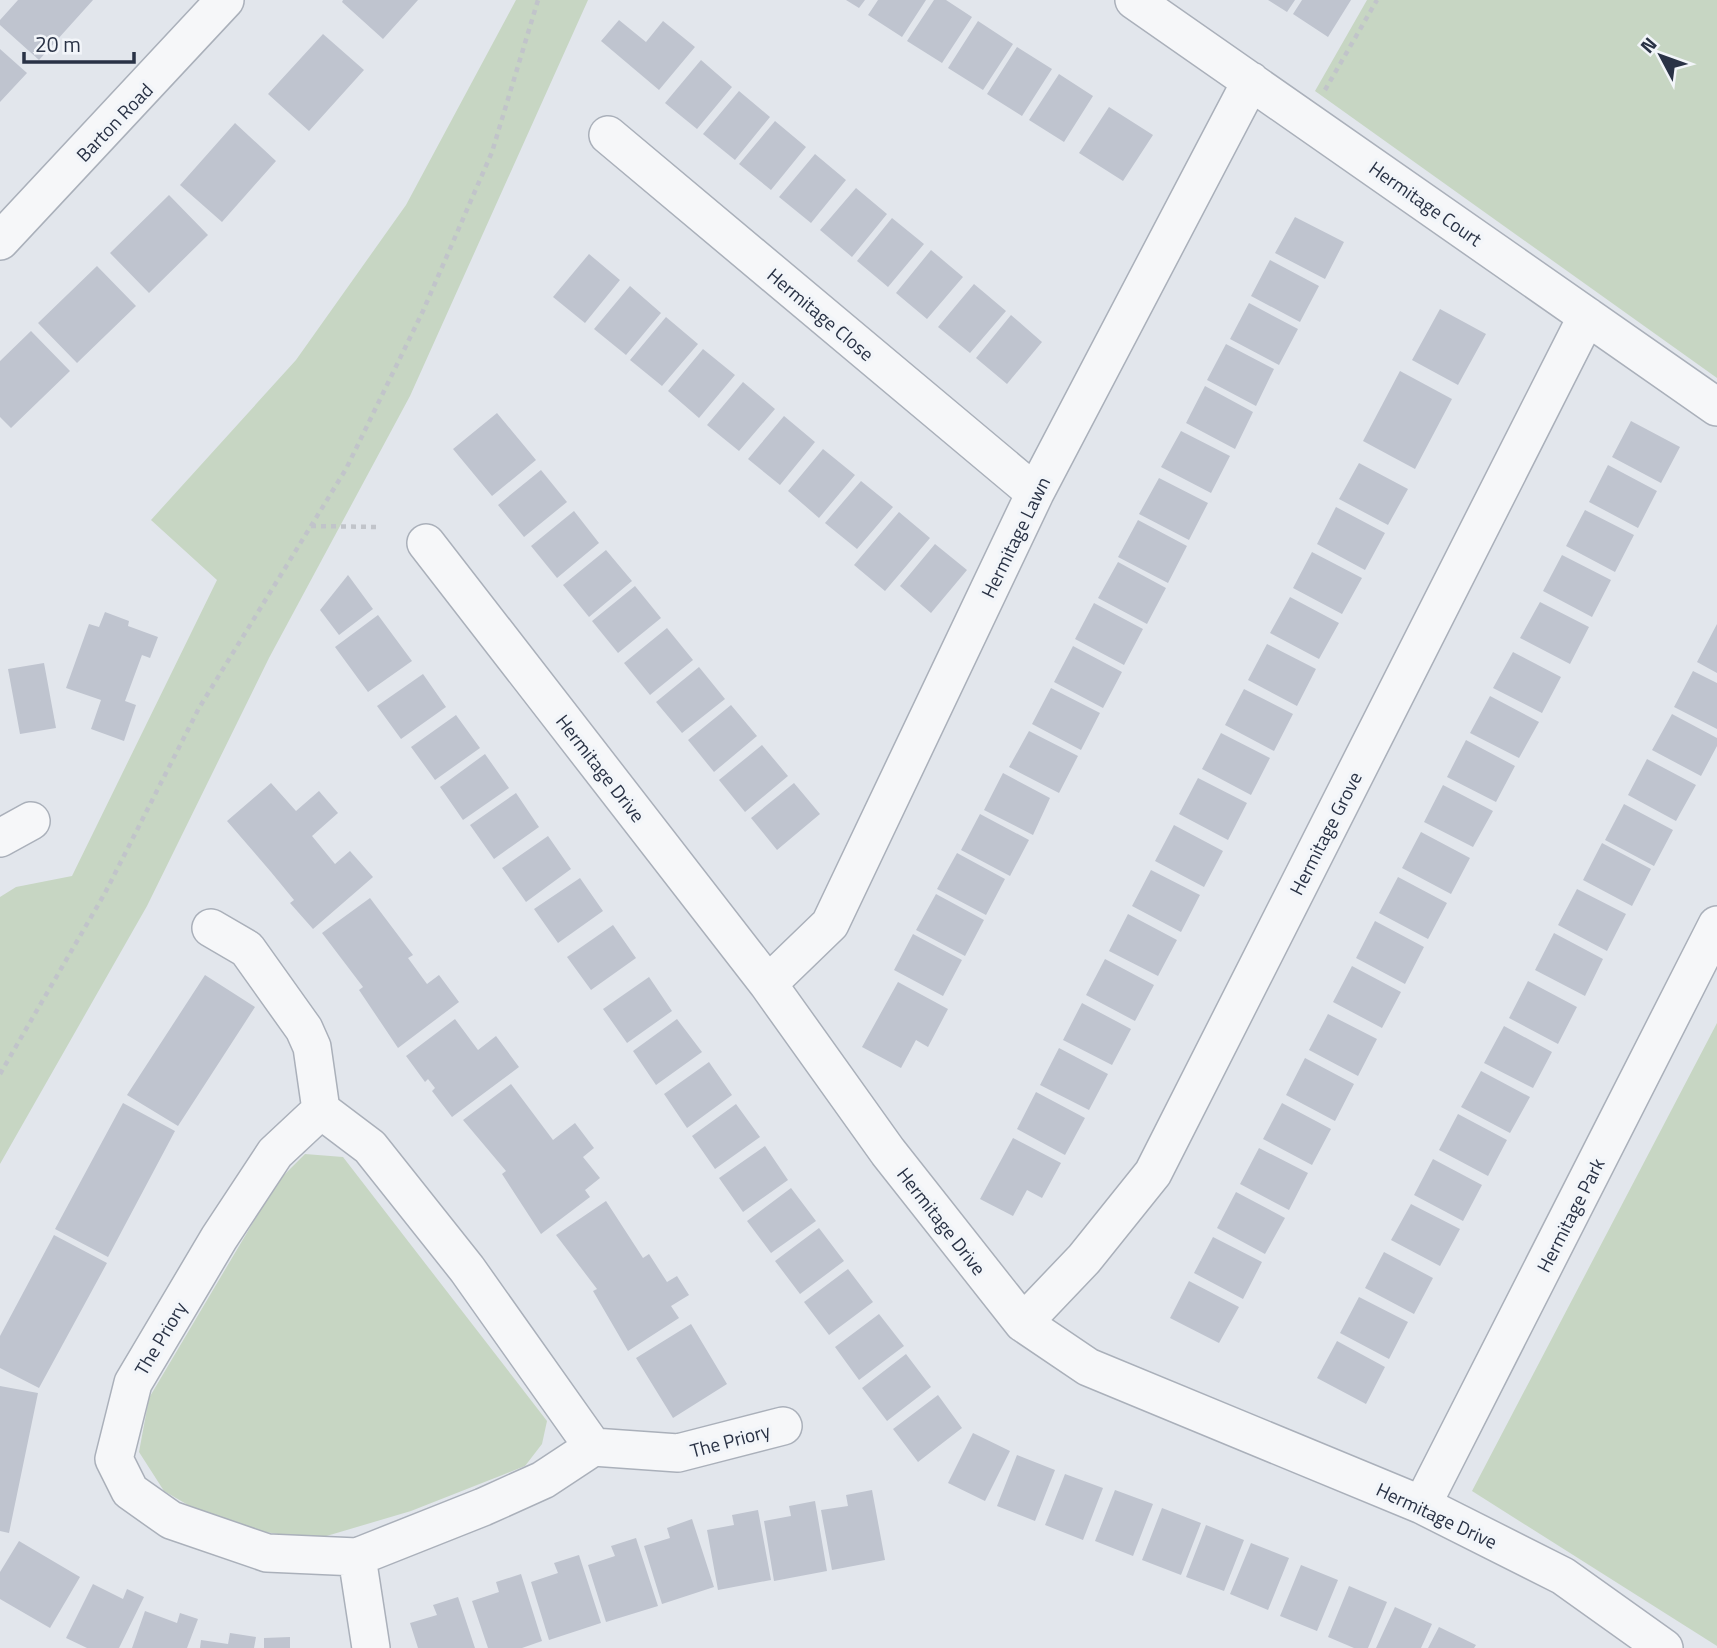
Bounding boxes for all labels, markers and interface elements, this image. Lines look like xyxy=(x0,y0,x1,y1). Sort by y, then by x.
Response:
scale bar xyxy=(24,21,135,65)
north arrow xyxy=(1626,21,1696,91)
text: 20 m xyxy=(35,28,81,60)
text: N xyxy=(1633,30,1663,59)
street label: Barton Road xyxy=(69,76,159,168)
street label: Hermitage Court xyxy=(1364,153,1489,253)
street label: Hermitage Close xyxy=(761,261,881,367)
street label: Hermitage Lawn xyxy=(973,471,1057,603)
street label: Hermitage Drive xyxy=(549,708,653,828)
street label: Hermitage Grove xyxy=(1281,766,1369,900)
street label: Hermitage Park xyxy=(1529,1153,1611,1277)
street label: Hermitage Drive xyxy=(890,1161,994,1281)
street label: The Priory xyxy=(127,1295,193,1381)
street label: The Priory xyxy=(687,1415,773,1465)
street label: Hermitage Drive xyxy=(1372,1474,1502,1556)

